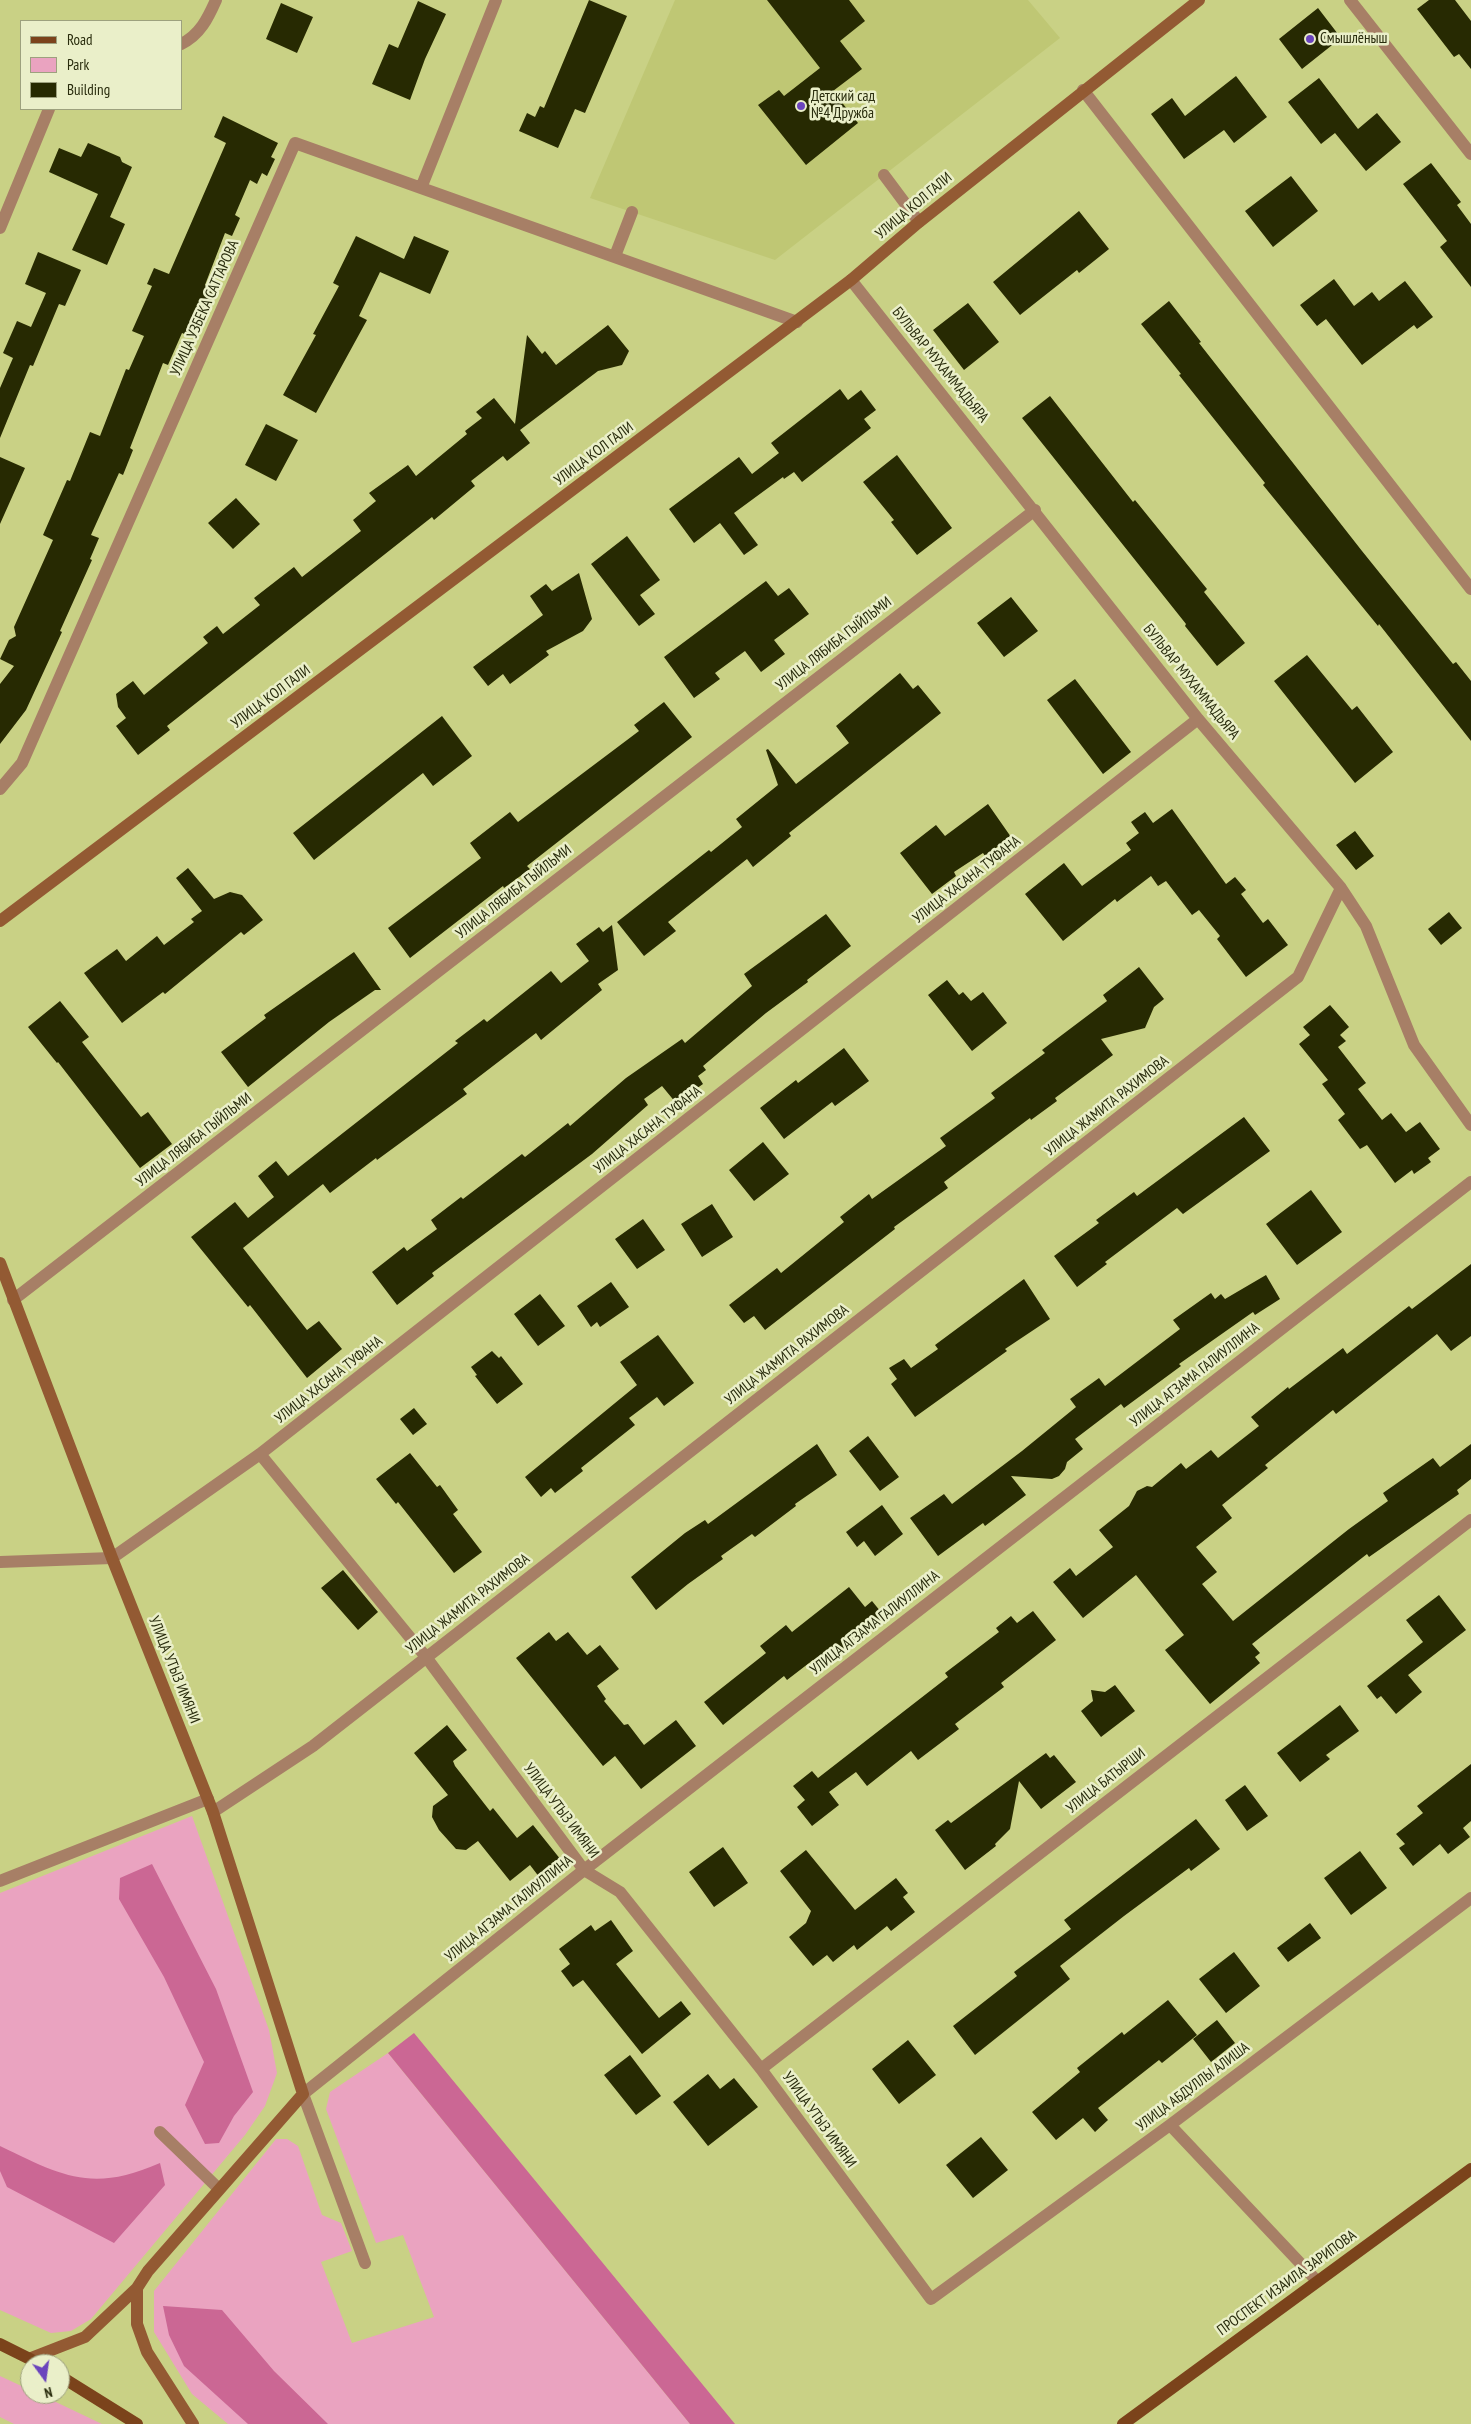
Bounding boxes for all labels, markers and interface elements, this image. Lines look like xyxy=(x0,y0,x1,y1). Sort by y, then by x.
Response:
legend xyxy=(20,20,182,110)
text: Road xyxy=(67,30,93,49)
place label: Смышлёныш xyxy=(1320,30,1387,48)
marker: Смышлёныш xyxy=(1304,33,1316,45)
text: Park xyxy=(67,55,89,74)
text: Building xyxy=(67,80,110,99)
place label: Детский сад №4 Дружба xyxy=(811,88,875,123)
marker: Детский сад №4 Дружба xyxy=(795,100,807,112)
street label: УЛИЦА КОЛ ГАЛИ xyxy=(872,169,956,243)
street label: УЛИЦА УЗБЕКА САТТАРОВА xyxy=(167,237,243,379)
street label: БУЛЬВАР МУХАММАДЬЯРА xyxy=(888,304,992,426)
street label: УЛИЦА КОЛ ГАЛИ xyxy=(551,418,637,490)
street label: УЛИЦА ЛЯБИБА ГЫЙЛЬМИ xyxy=(773,593,895,695)
street label: БУЛЬВАР МУХАММАДЬЯРА xyxy=(1139,621,1243,743)
street label: УЛИЦА КОЛ ГАЛИ xyxy=(228,661,314,733)
street label: УЛИЦА ХАСАНА ТУФАНА xyxy=(910,832,1024,928)
street label: УЛИЦА ЛЯБИБА ГЫЙЛЬМИ xyxy=(453,841,575,943)
street label: УЛИЦА ЖАМИТА РАХИМОВА xyxy=(1042,1052,1172,1160)
street label: УЛИЦА ХАСАНА ТУФАНА xyxy=(591,1082,705,1178)
street label: УЛИЦА ЛЯБИБА ГЫЙЛЬМИ xyxy=(133,1089,255,1191)
street label: УЛИЦА ЖАМИТА РАХИМОВА xyxy=(722,1301,852,1409)
street label: УЛИЦА АГЗАМА ГАЛИУЛЛИНА xyxy=(1127,1319,1263,1431)
street label: УЛИЦА ХАСАНА ТУФАНА xyxy=(272,1332,386,1428)
street label: УЛИЦА ЖАМИТА РАХИМОВА xyxy=(403,1550,533,1658)
street label: УЛИЦА АГЗАМА ГАЛИУЛЛИНА xyxy=(807,1567,943,1679)
street label: УЛИЦА УТЫЗ ИМЯНИ xyxy=(144,1614,204,1726)
street label: УЛИЦА БАТЫРШИ xyxy=(1063,1745,1149,1817)
street label: УЛИЦА УТЫЗ ИМЯНИ xyxy=(520,1760,602,1862)
street label: УЛИЦА АГЗАМА ГАЛИУЛЛИНА xyxy=(442,1852,576,1966)
street label: УЛИЦА АБДУЛЛЫ АЛИША xyxy=(1133,2039,1253,2135)
street label: УЛИЦА УТЫЗ ИМЯНИ xyxy=(778,2069,860,2171)
street label: ПРОСПЕКТ ИЗАИЛА ЗАРИПОВА xyxy=(1214,2226,1360,2340)
north arrow xyxy=(20,2354,70,2404)
text: N xyxy=(43,2383,54,2402)

